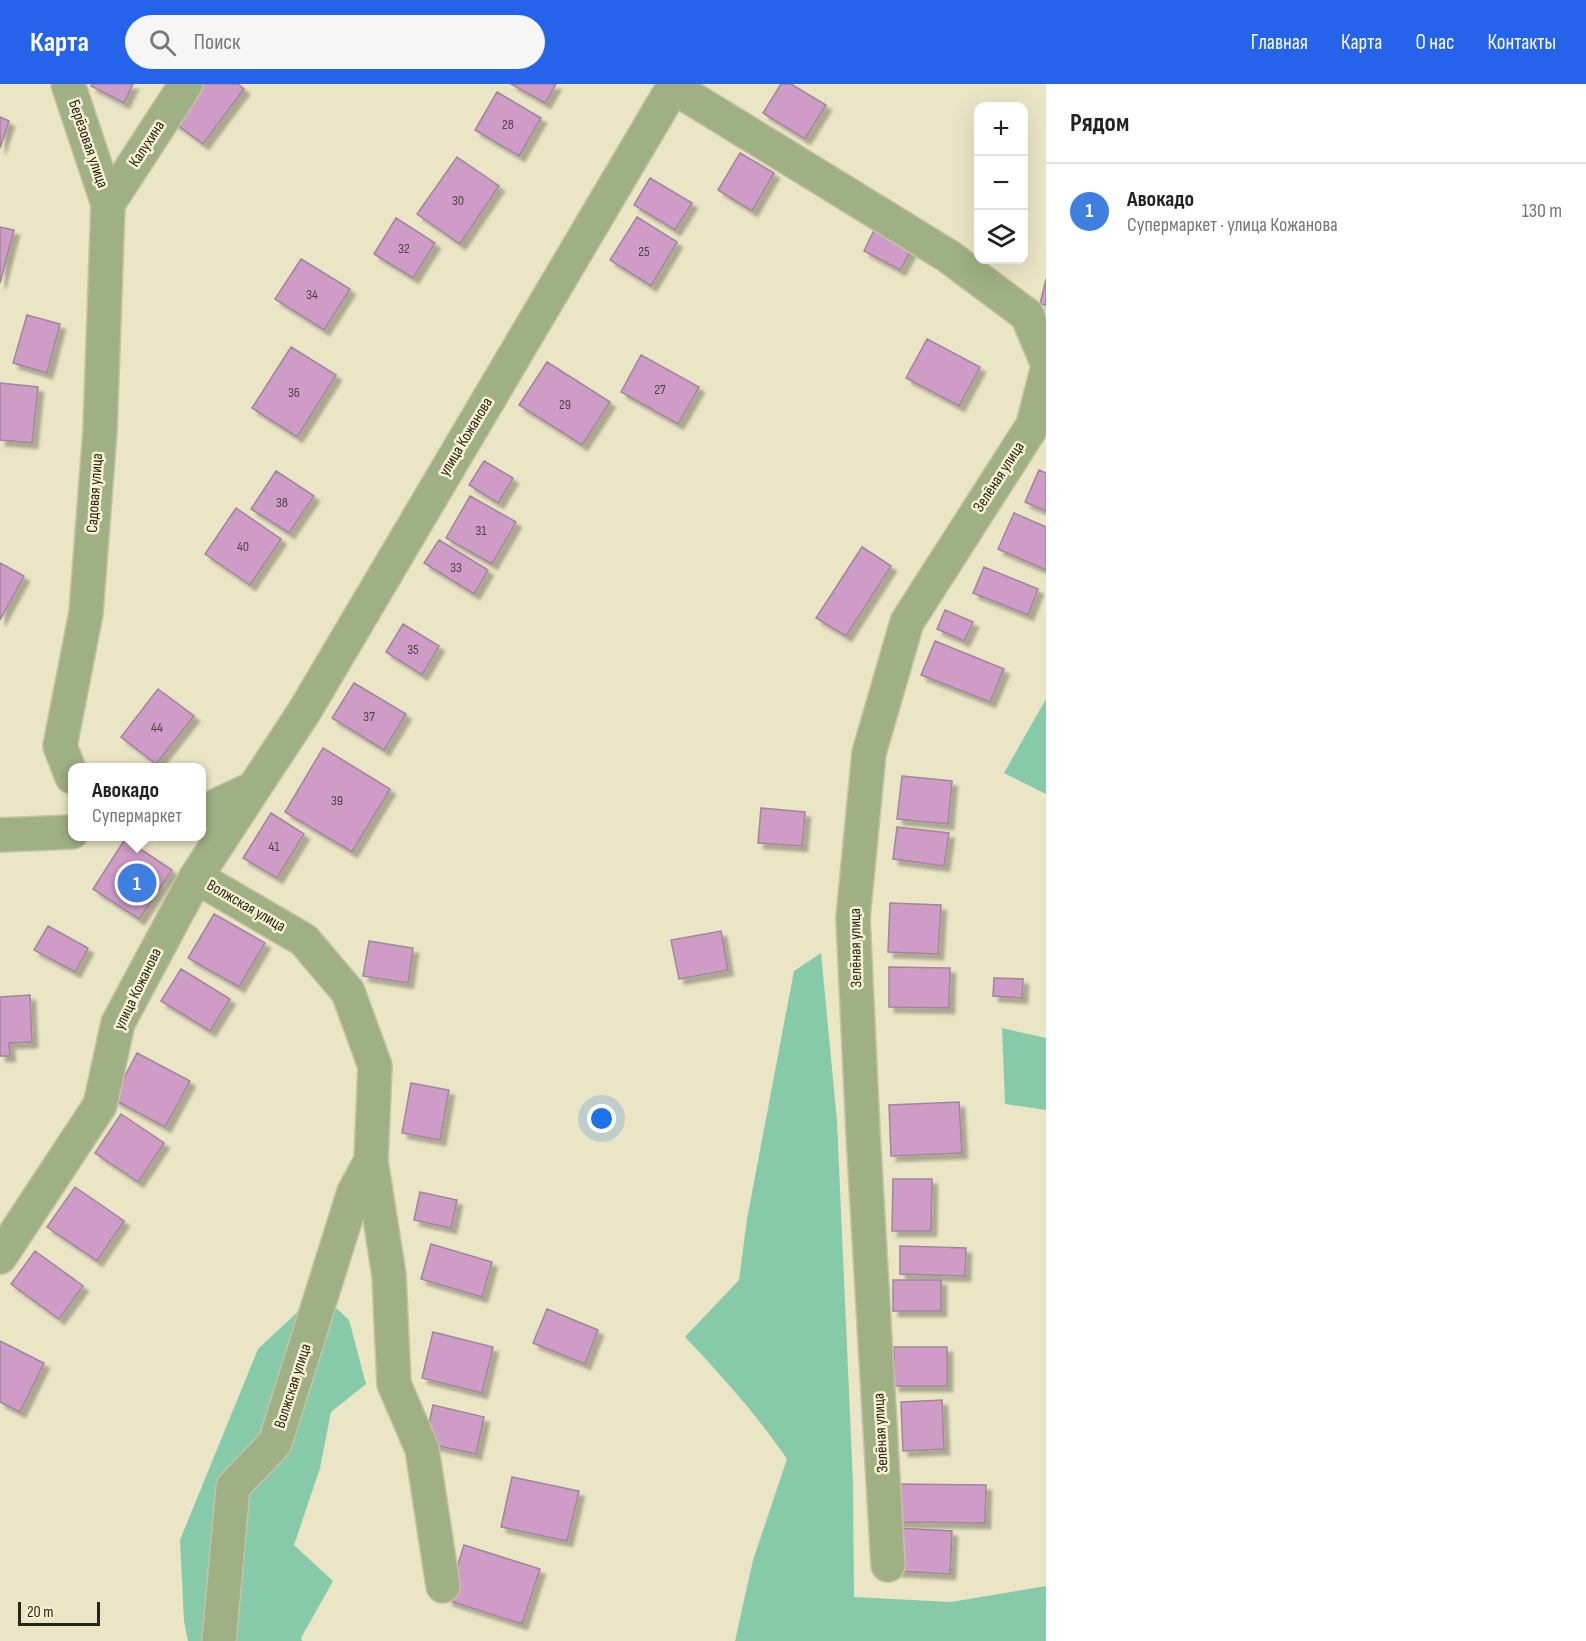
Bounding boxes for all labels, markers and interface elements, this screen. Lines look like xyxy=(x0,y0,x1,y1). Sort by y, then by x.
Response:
search box xyxy=(125,15,545,69)
text: Карта xyxy=(30,26,89,59)
icon: search xyxy=(146,26,179,59)
text: Поиск xyxy=(194,29,240,56)
text: Главная xyxy=(1251,30,1308,55)
text: Карта xyxy=(1341,30,1382,55)
text: О нас xyxy=(1415,30,1454,55)
text: Контакты xyxy=(1487,30,1556,55)
street label: Берёзовая улица xyxy=(64,97,112,191)
map controls xyxy=(974,102,1028,264)
button: + xyxy=(974,102,1028,156)
text: Рядом xyxy=(1070,108,1129,139)
house number: 28 xyxy=(502,116,514,133)
street label: Калухина xyxy=(125,117,169,171)
button: − xyxy=(974,156,1028,210)
text: Авокадо xyxy=(1127,186,1194,213)
house number: 30 xyxy=(452,192,464,209)
text: 1 xyxy=(1086,199,1093,223)
text: 130 m xyxy=(1522,199,1562,223)
button: layers xyxy=(974,210,1028,264)
text: Супермаркет · улица Кожанова xyxy=(1127,213,1338,237)
house number: 32 xyxy=(398,240,410,257)
house number: 25 xyxy=(638,243,650,260)
house number: 34 xyxy=(306,286,318,303)
house number: 27 xyxy=(654,381,666,398)
house number: 36 xyxy=(288,384,300,401)
street label: улица Кожанова xyxy=(435,394,497,480)
house number: 29 xyxy=(559,396,571,413)
street label: Зелёная улица xyxy=(969,438,1029,516)
street label: Садовая улица xyxy=(83,453,107,533)
house number: 38 xyxy=(276,494,288,511)
house number: 31 xyxy=(476,522,486,539)
house number: 40 xyxy=(237,538,249,555)
house number: 33 xyxy=(450,559,462,576)
house number: 35 xyxy=(407,641,419,658)
house number: 37 xyxy=(363,708,375,725)
house number: 44 xyxy=(151,719,163,736)
popup xyxy=(68,763,206,841)
text: Авокадо xyxy=(92,777,159,804)
house number: 39 xyxy=(331,792,343,809)
text: Супермаркет xyxy=(92,804,182,828)
house number: 41 xyxy=(269,838,279,855)
pin: 1 xyxy=(118,860,156,906)
street label: Волжская улица xyxy=(203,876,289,936)
street label: Зелёная улица xyxy=(846,908,866,988)
street label: улица Кожанова xyxy=(110,945,166,1033)
your location xyxy=(587,1104,616,1133)
street label: Волжская улица xyxy=(270,1341,316,1431)
street label: Зелёная улица xyxy=(869,1393,893,1473)
scale bar xyxy=(18,1599,100,1626)
text: 20 m xyxy=(27,1603,54,1622)

